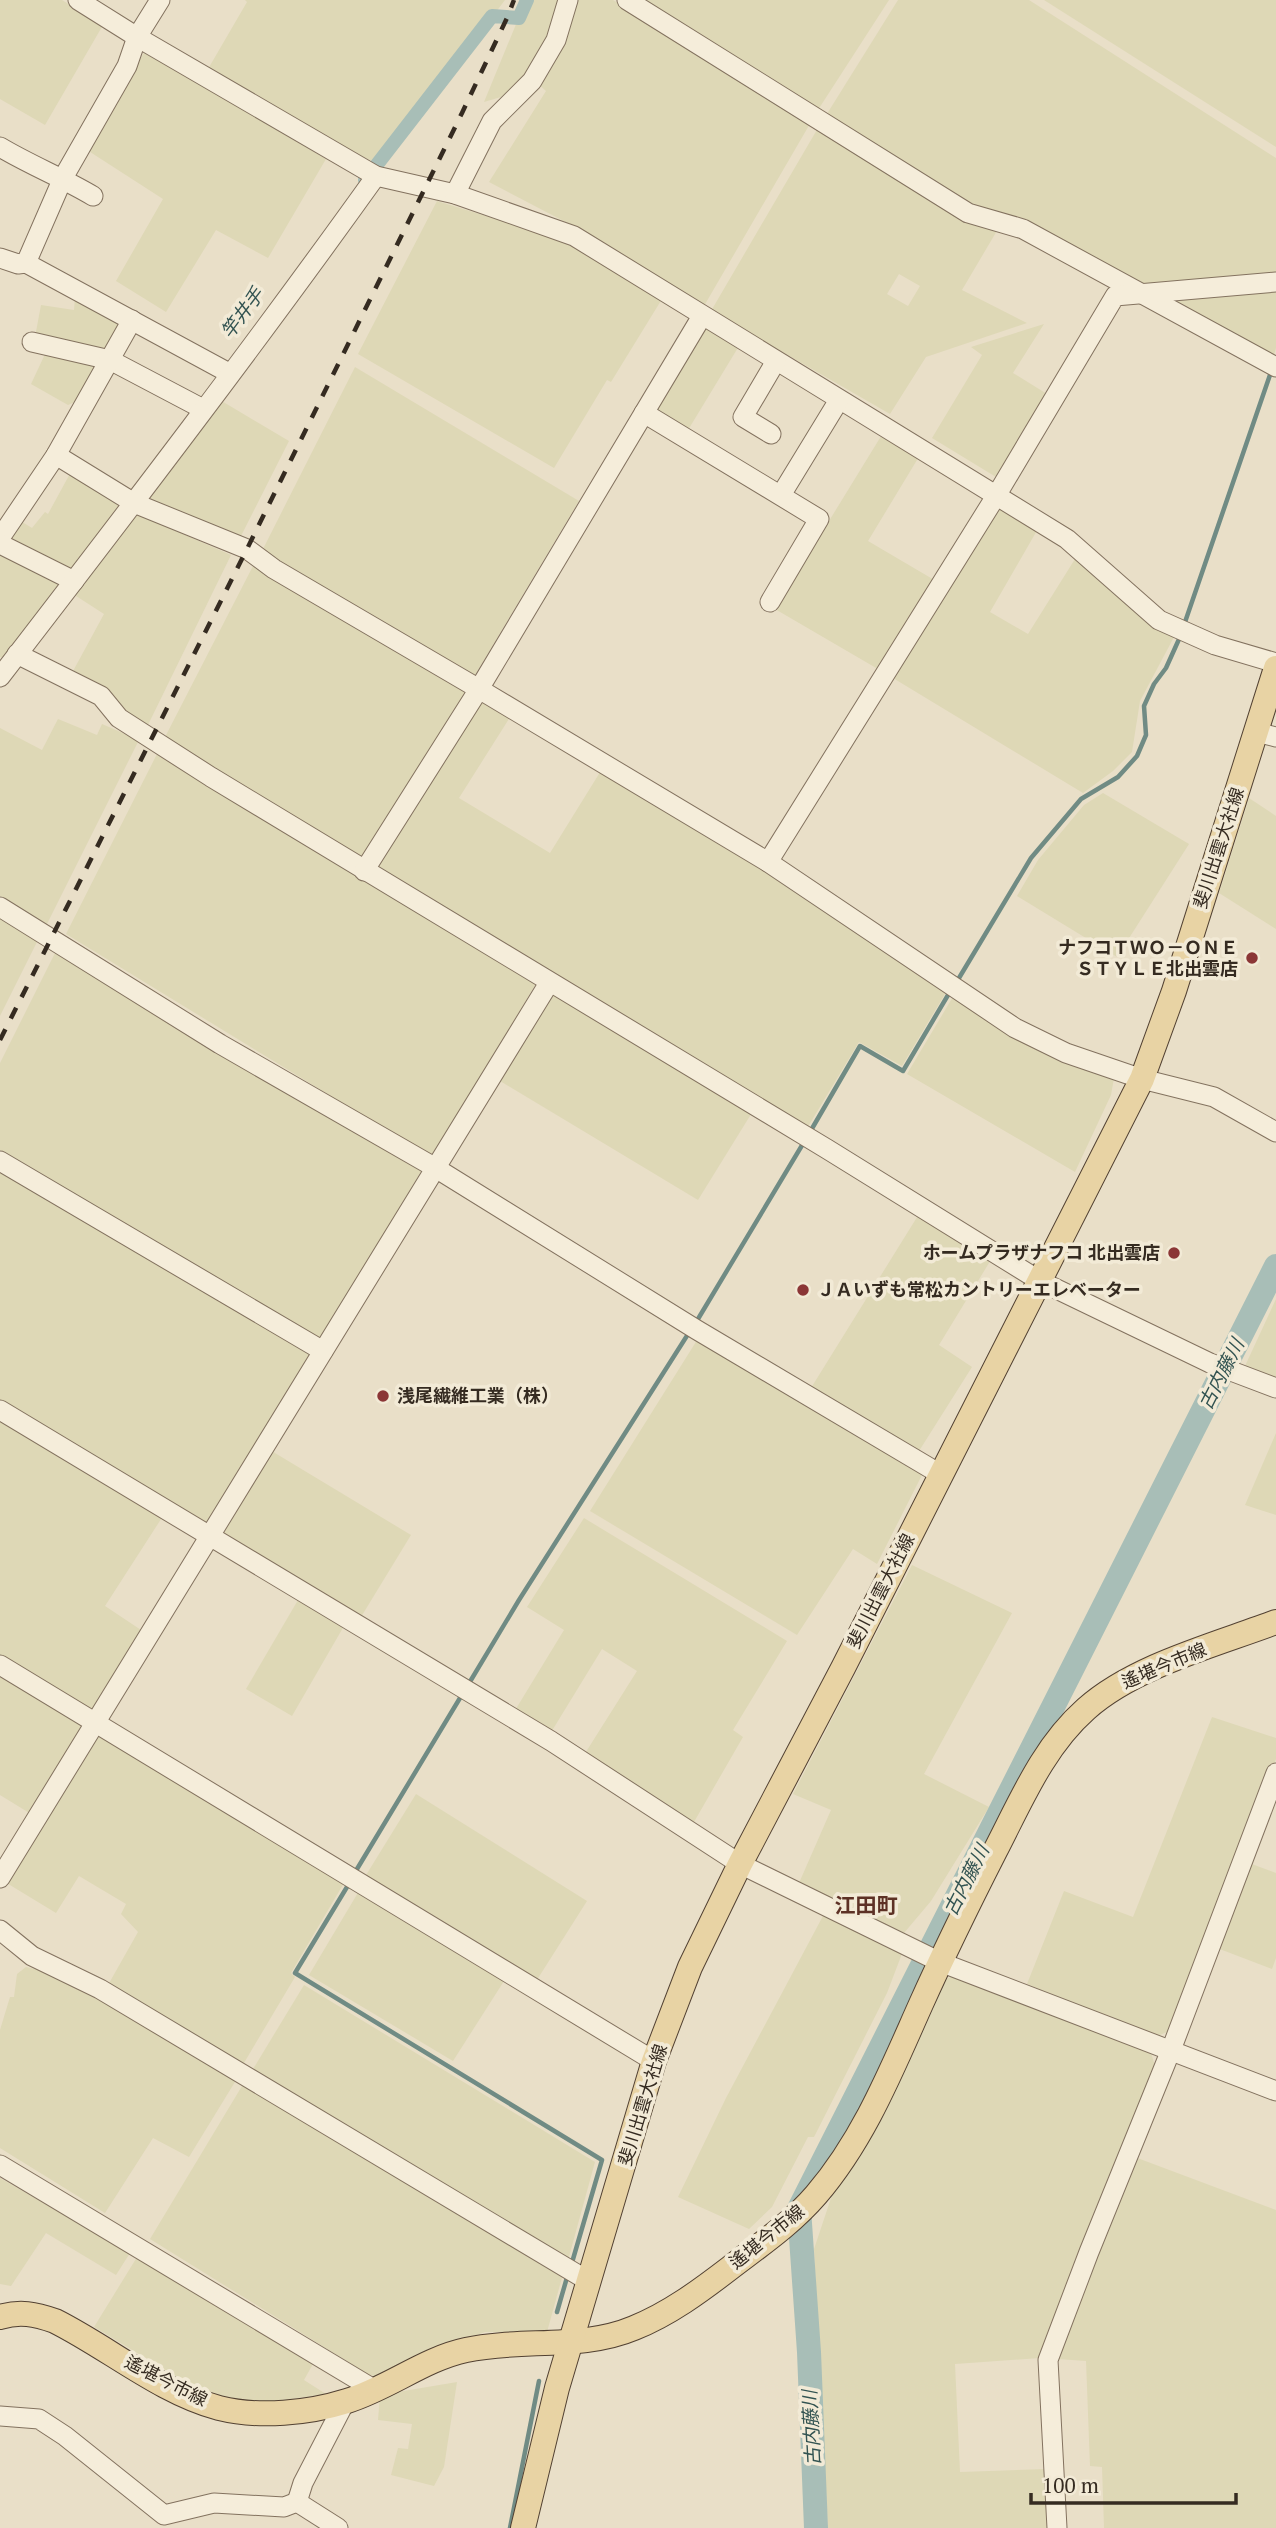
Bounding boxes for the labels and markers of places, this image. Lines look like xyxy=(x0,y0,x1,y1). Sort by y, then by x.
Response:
place label: ナフコＴＷＯ－ＯＮＥ ＳＴＹＬＥ北出雲店 xyxy=(1058,935,1238,980)
marker: ナフコＴＷＯ－ＯＮＥ ＳＴＹＬＥ北出雲店 xyxy=(1244,950,1260,966)
place label: ホームプラザナフコ 北出雲店 xyxy=(923,1240,1160,1264)
marker: ホームプラザナフコ 北出雲店 xyxy=(1166,1245,1182,1261)
place label: ＪＡいずも常松カントリーエレベーター xyxy=(817,1277,1141,1301)
marker: ＪＡいずも常松カントリーエレベーター xyxy=(795,1282,811,1298)
place label: 浅尾繊維工業（株） xyxy=(397,1383,559,1407)
marker: 浅尾繊維工業（株） xyxy=(375,1388,391,1404)

